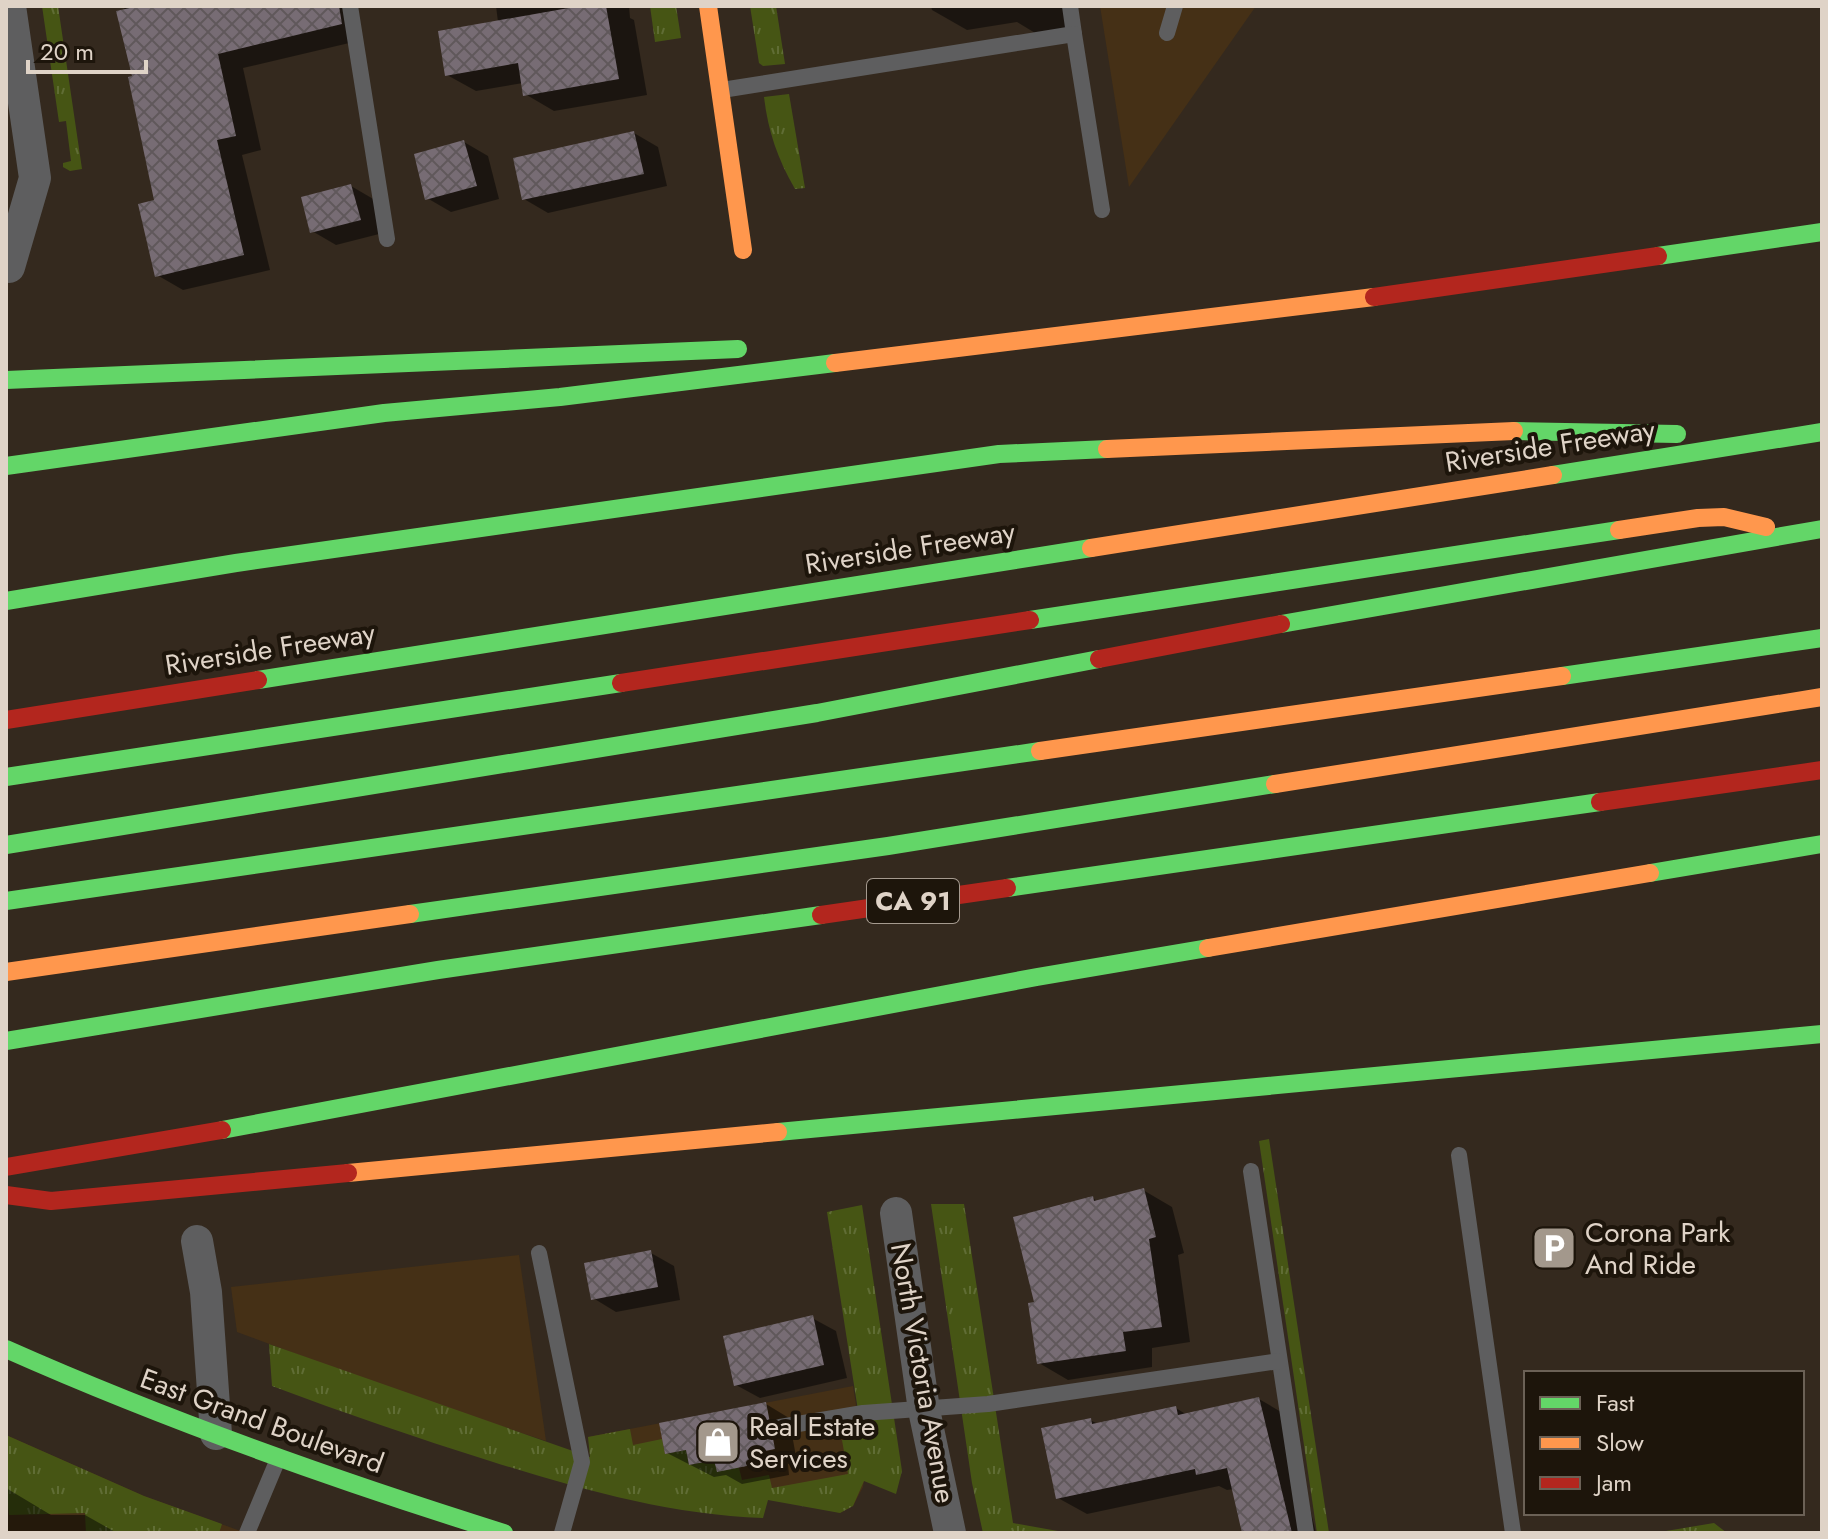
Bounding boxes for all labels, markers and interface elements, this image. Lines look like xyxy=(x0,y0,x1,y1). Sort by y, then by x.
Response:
scale bar xyxy=(28,24,146,74)
text: 20 m xyxy=(40,34,94,69)
street label: Riverside Freeway xyxy=(1442,409,1659,483)
street label: Riverside Freeway xyxy=(802,511,1019,585)
street label: Riverside Freeway xyxy=(162,612,379,686)
road number: CA 91 xyxy=(867,879,959,923)
place label: Corona Park And Ride xyxy=(1585,1212,1731,1285)
parking icon: Corona Park And Ride xyxy=(1530,1224,1578,1272)
street label: North Victoria Avenue xyxy=(880,1240,966,1506)
street label: East Grand Boulevard xyxy=(134,1358,390,1484)
legend xyxy=(1524,1371,1804,1515)
text: Fast xyxy=(1596,1385,1634,1420)
place label: Real Estate Services xyxy=(749,1406,875,1479)
shop icon: Real Estate Services xyxy=(694,1418,742,1466)
text: Slow xyxy=(1596,1425,1644,1460)
text: Jam xyxy=(1593,1465,1632,1500)

